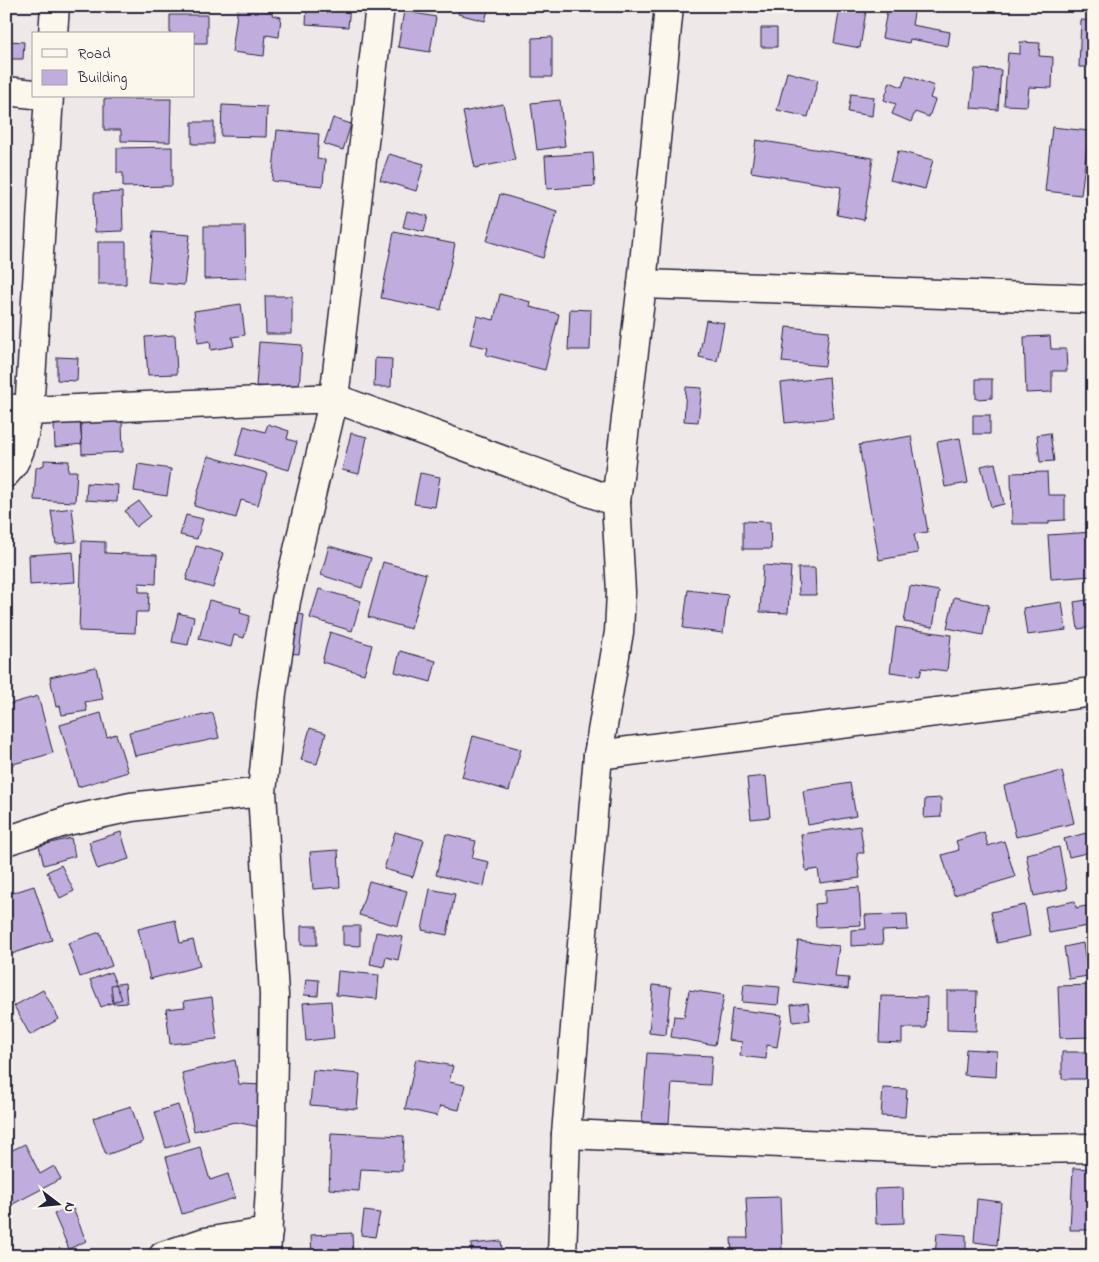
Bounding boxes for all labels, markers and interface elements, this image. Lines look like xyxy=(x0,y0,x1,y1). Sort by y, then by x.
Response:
legend xyxy=(32,32,195,98)
text: Road xyxy=(78,43,111,65)
text: Building xyxy=(77,67,127,90)
north arrow xyxy=(32,1180,82,1230)
text: N xyxy=(58,1200,80,1215)

